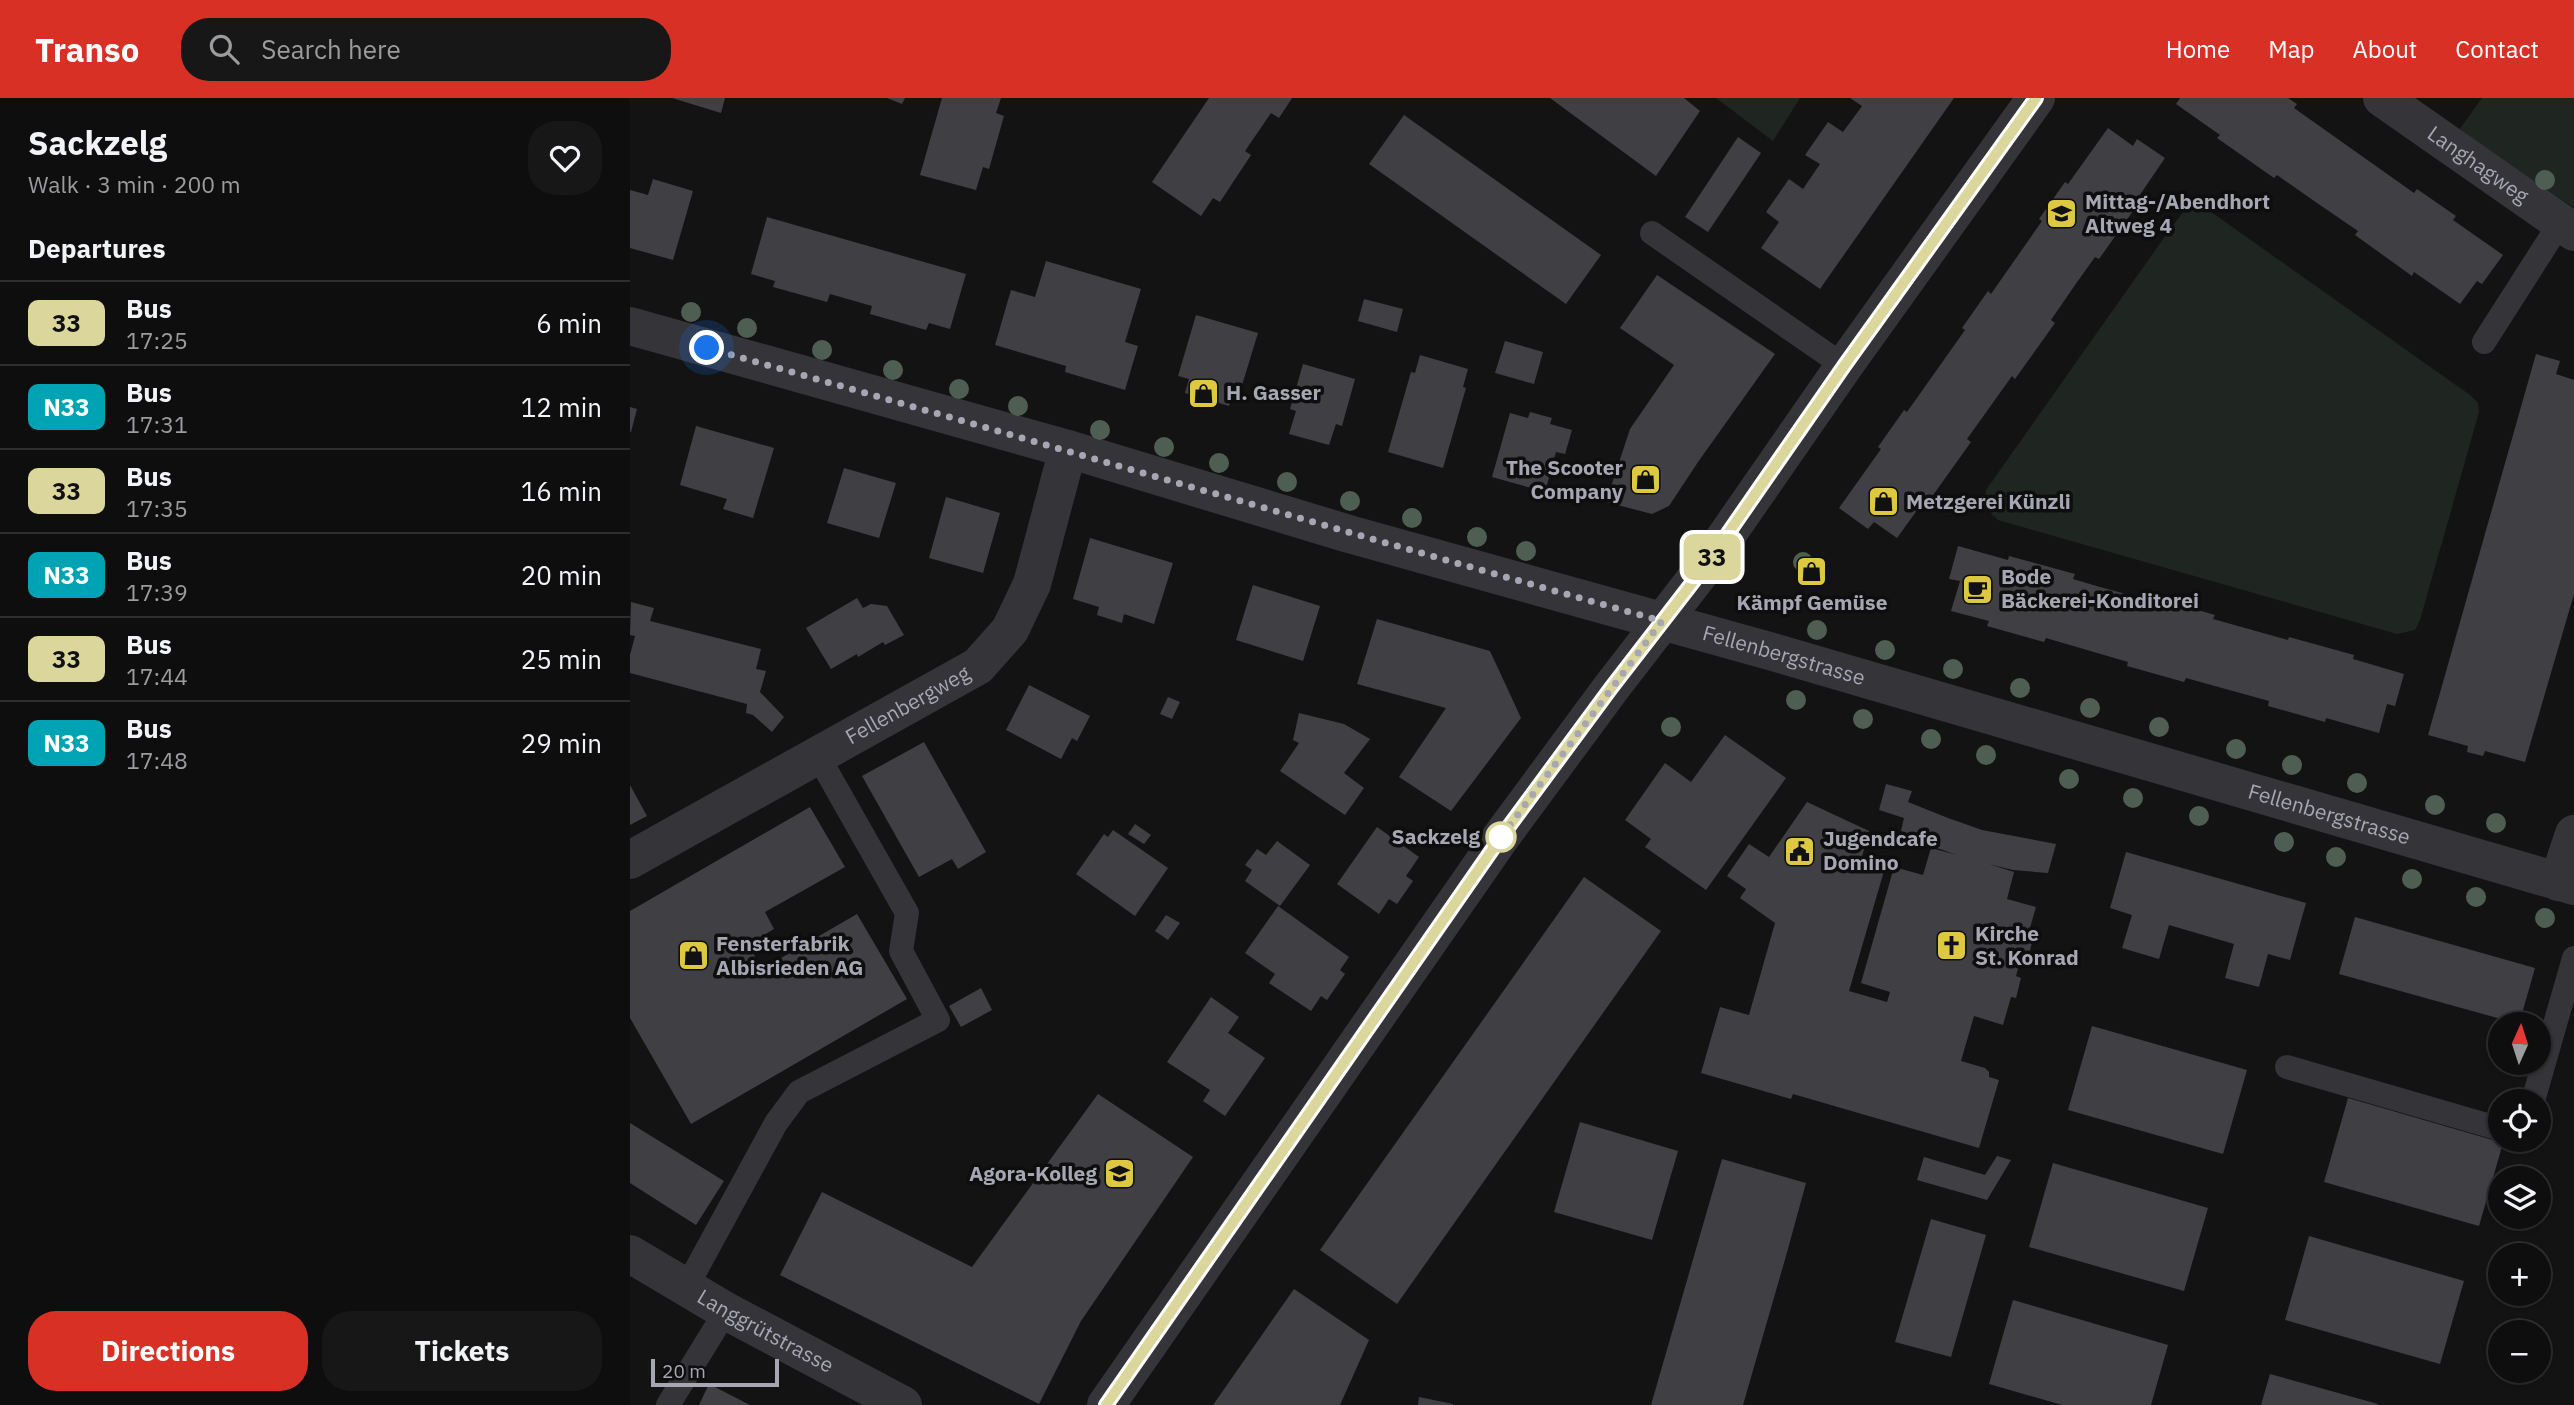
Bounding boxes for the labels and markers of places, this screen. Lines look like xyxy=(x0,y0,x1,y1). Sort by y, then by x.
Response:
place label: Mittag-/Abendhort Altweg 4 xyxy=(2085,187,2270,239)
school or university icon: Mittag-/Abendhort Altweg 4 xyxy=(2045,197,2079,231)
shop icon: H. Gasser xyxy=(1186,376,1220,410)
place label: H. Gasser xyxy=(1226,378,1322,406)
place label: The Scooter Company xyxy=(1506,453,1624,505)
shop icon: The Scooter Company xyxy=(1629,463,1663,497)
shop icon: Metzgerei Künzli xyxy=(1866,485,1900,519)
place label: Metzgerei Künzli xyxy=(1906,487,2071,515)
shop icon: Kämpf Gemüse xyxy=(1795,554,1829,588)
place label: Bode Bäckerei-Konditorei xyxy=(2001,562,2199,614)
cafe icon: Bode Bäckerei-Konditorei xyxy=(1961,572,1995,606)
place label: Kämpf Gemüse xyxy=(1737,588,1888,616)
place label: Sackzelg xyxy=(1392,822,1480,850)
marker: Sackzelg xyxy=(1486,822,1516,852)
place label: Jugendcafe Domino xyxy=(1823,824,1938,876)
public building icon: Jugendcafe Domino xyxy=(1783,834,1817,868)
place label: Kirche St. Konrad xyxy=(1975,919,2079,971)
place label: Fensterfabrik Albisrieden AG xyxy=(716,929,863,981)
church icon: Kirche St. Konrad xyxy=(1935,929,1969,963)
shop icon: Fensterfabrik Albisrieden AG xyxy=(676,939,710,973)
school or university icon: Agora-Kolleg xyxy=(1103,1157,1137,1191)
place label: Agora-Kolleg xyxy=(969,1159,1097,1187)

